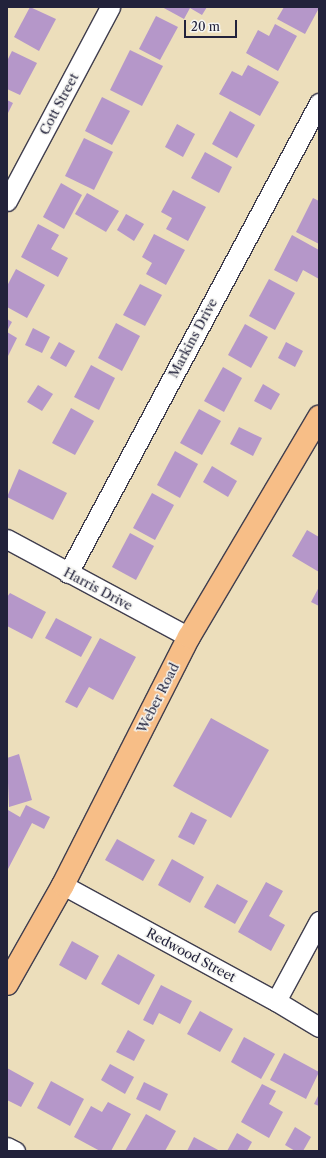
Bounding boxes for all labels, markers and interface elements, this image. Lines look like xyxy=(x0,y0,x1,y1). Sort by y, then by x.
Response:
scale bar xyxy=(186,12,239,38)
text: 20 m xyxy=(191,19,220,34)
street label: Cott Street xyxy=(36,71,82,137)
street label: Markins Drive xyxy=(165,296,221,380)
street label: Harris Drive xyxy=(61,564,135,614)
street label: Weber Road xyxy=(134,660,182,736)
street label: Redwood Street xyxy=(144,925,238,985)

